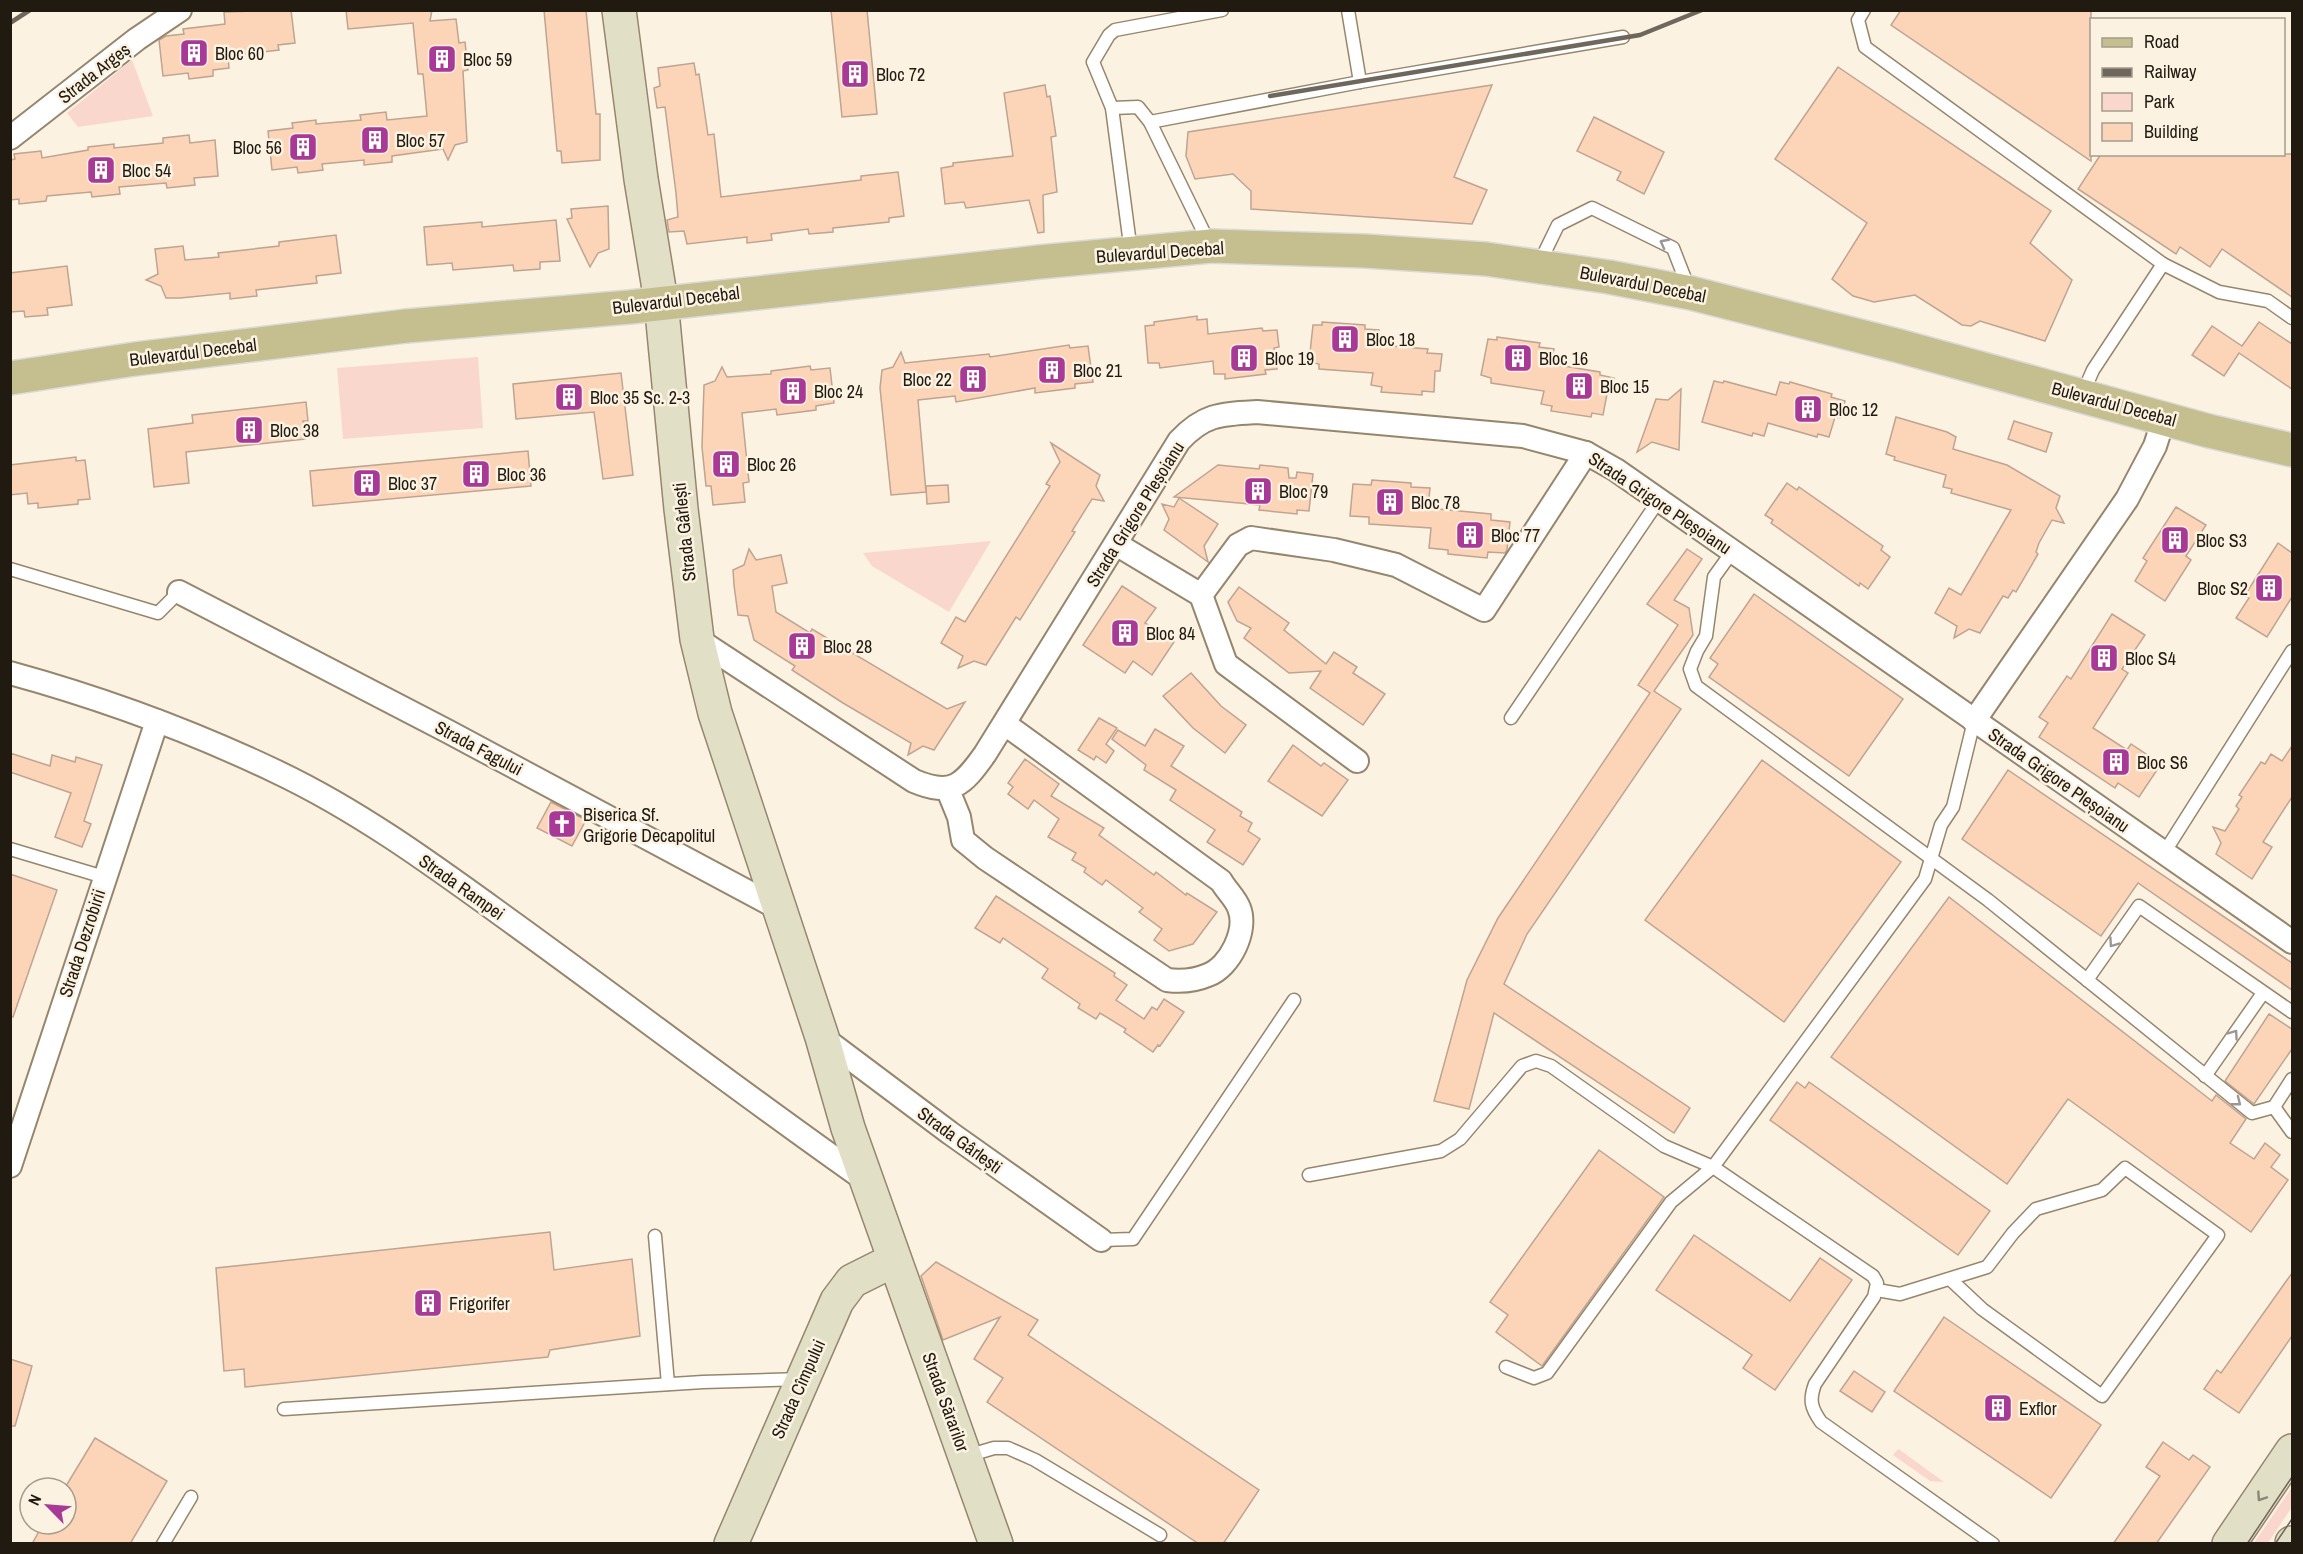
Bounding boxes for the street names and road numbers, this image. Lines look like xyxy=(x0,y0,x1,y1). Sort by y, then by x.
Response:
street label: Strada Argeș xyxy=(53,37,135,109)
street label: Bulevardul Decebal xyxy=(1095,235,1225,269)
street label: Bulevardul Decebal xyxy=(1578,260,1708,308)
street label: Bulevardul Decebal xyxy=(611,280,741,320)
street label: Bulevardul Decebal xyxy=(128,332,258,372)
street label: Bulevardul Decebal xyxy=(2049,375,2179,433)
street label: Strada Grigore Pleșoianu xyxy=(1080,436,1190,592)
street label: Strada Grigore Pleșoianu xyxy=(1584,446,1736,560)
street label: Strada Gârlești xyxy=(666,481,702,583)
street label: Strada Fagului xyxy=(431,714,527,782)
street label: Strada Grigore Pleșoianu xyxy=(1983,722,2135,838)
street label: Strada Rampei xyxy=(414,848,510,926)
street label: Strada Dezrobirii xyxy=(53,886,111,1000)
street label: Strada Gârlești xyxy=(912,1101,1008,1179)
street label: Strada Cîmpului xyxy=(765,1335,831,1443)
street label: Strada Sărarilor xyxy=(916,1349,976,1455)

